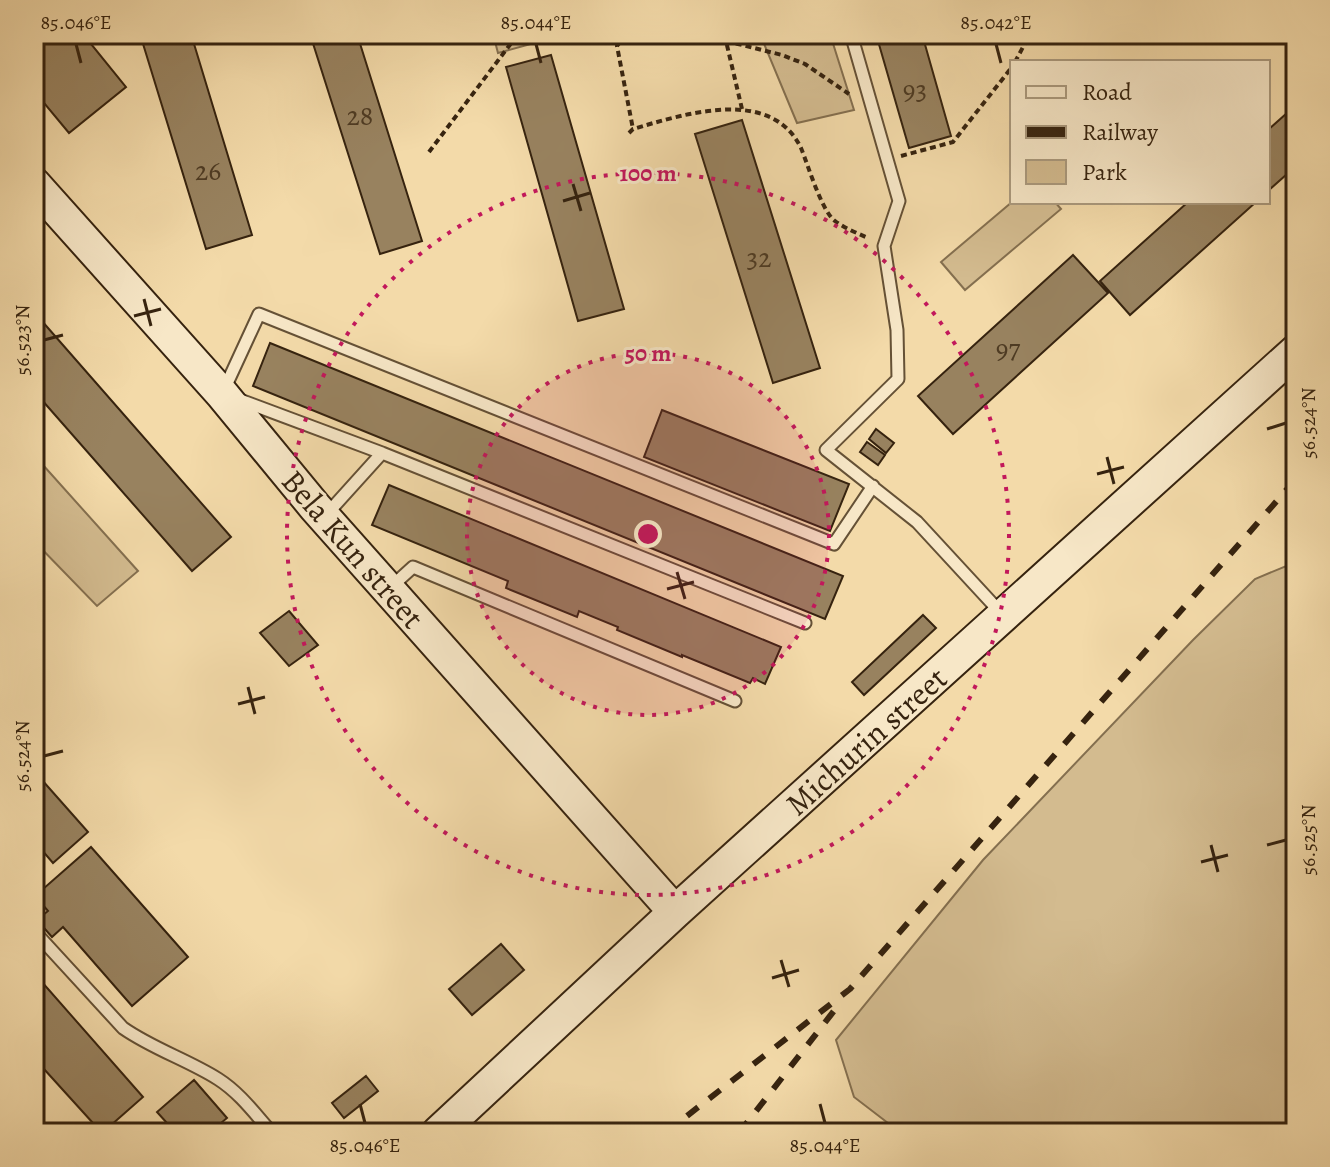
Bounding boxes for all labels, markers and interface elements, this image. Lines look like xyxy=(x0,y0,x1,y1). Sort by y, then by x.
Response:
text: 85.046°E xyxy=(40,9,112,36)
text: 85.044°E xyxy=(500,9,572,36)
text: 85.042°E xyxy=(960,9,1032,36)
legend xyxy=(1010,60,1270,204)
house number: 93 xyxy=(903,71,927,109)
text: Road xyxy=(1082,76,1132,108)
house number: 28 xyxy=(347,97,373,135)
text: Railway xyxy=(1082,116,1158,148)
house number: 26 xyxy=(195,152,221,190)
text: Park xyxy=(1082,156,1127,188)
text: 100 m xyxy=(619,157,677,189)
house number: 32 xyxy=(747,239,771,277)
text: 56.523°N xyxy=(9,305,36,375)
house number: 97 xyxy=(996,330,1020,368)
text: 50 m xyxy=(625,337,671,369)
text: 56.524°N xyxy=(1295,387,1322,459)
street label: Bela Kun street xyxy=(272,460,434,638)
centre of rings xyxy=(634,520,662,548)
street label: Michurin street xyxy=(776,657,956,825)
text: 56.524°N xyxy=(9,720,36,792)
text: 56.525°N xyxy=(1295,804,1322,876)
text: 85.046°E xyxy=(329,1132,401,1159)
text: 85.044°E xyxy=(789,1132,861,1159)

